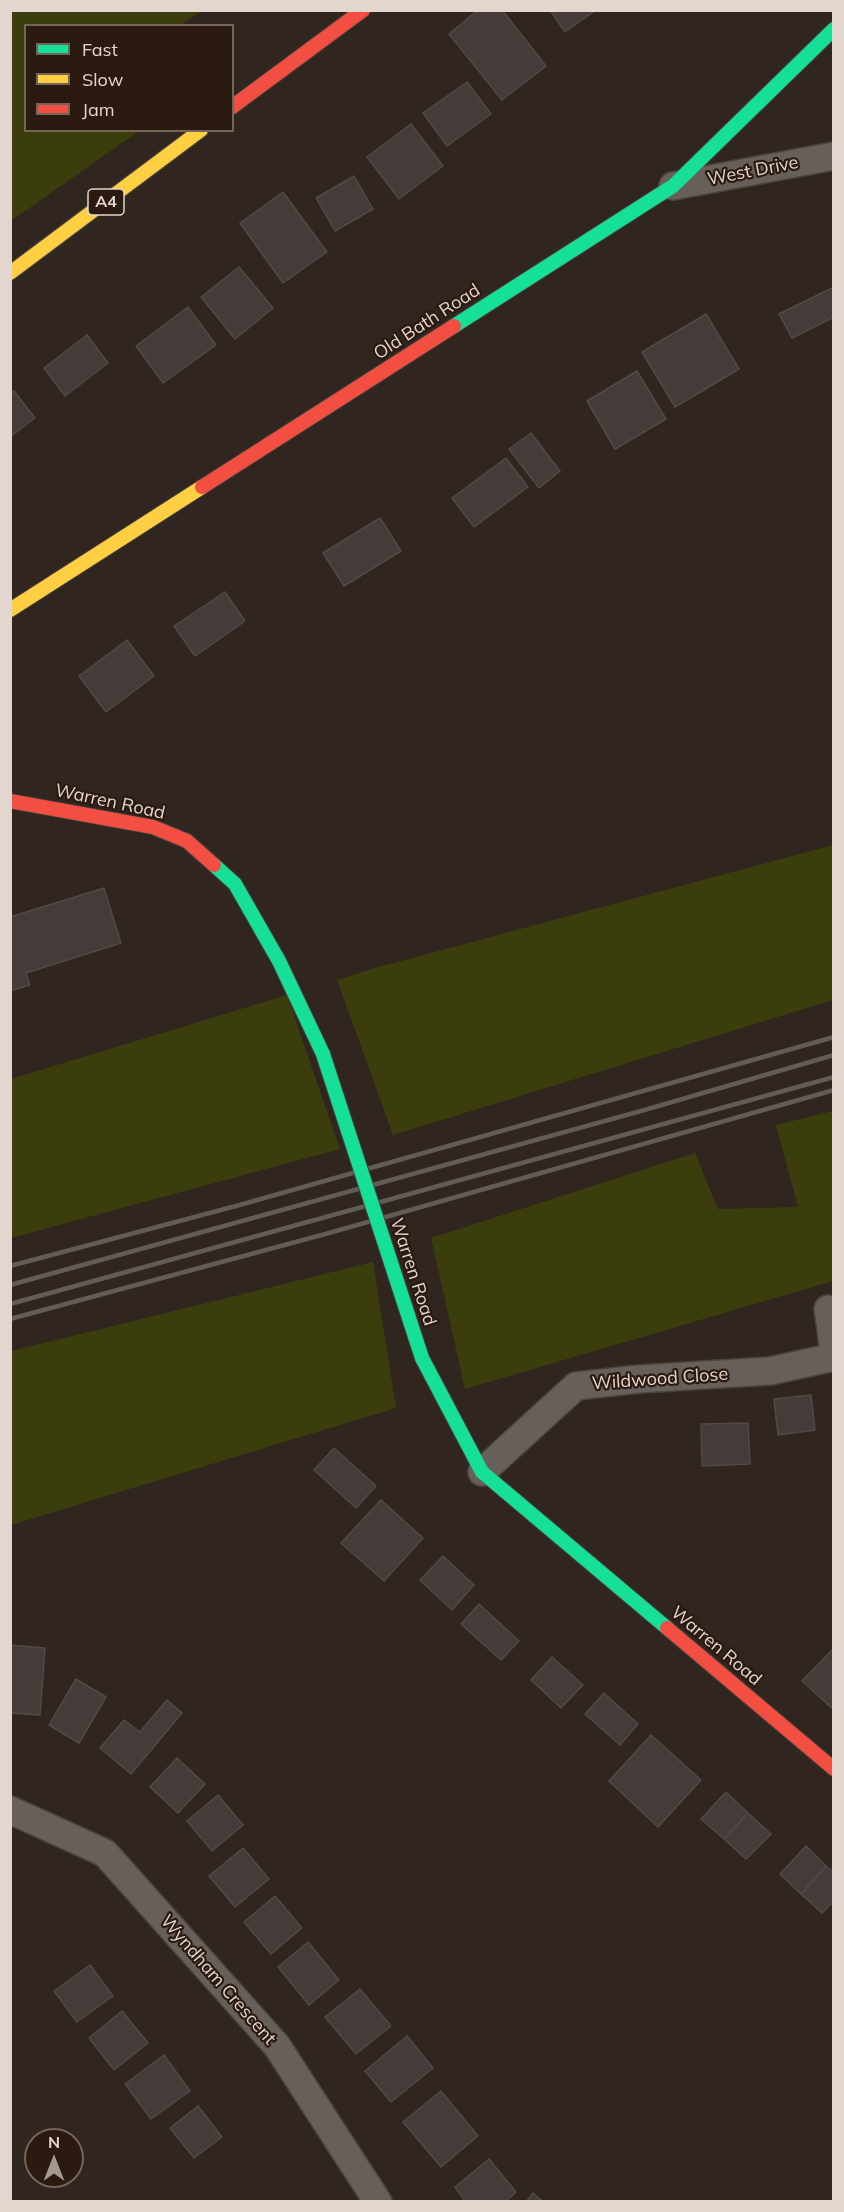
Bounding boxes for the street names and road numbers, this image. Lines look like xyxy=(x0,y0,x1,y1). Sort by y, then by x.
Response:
street label: West Drive xyxy=(706,152,800,190)
road number: A4 xyxy=(88,189,124,215)
street label: Old Bath Road xyxy=(370,280,484,364)
street label: Warren Road xyxy=(53,780,167,824)
street label: Warren Road xyxy=(385,1215,441,1329)
street label: Wildwood Close xyxy=(591,1363,729,1395)
street label: Warren Road xyxy=(666,1602,766,1690)
street label: Wyndham Crescent xyxy=(156,1911,280,2049)

